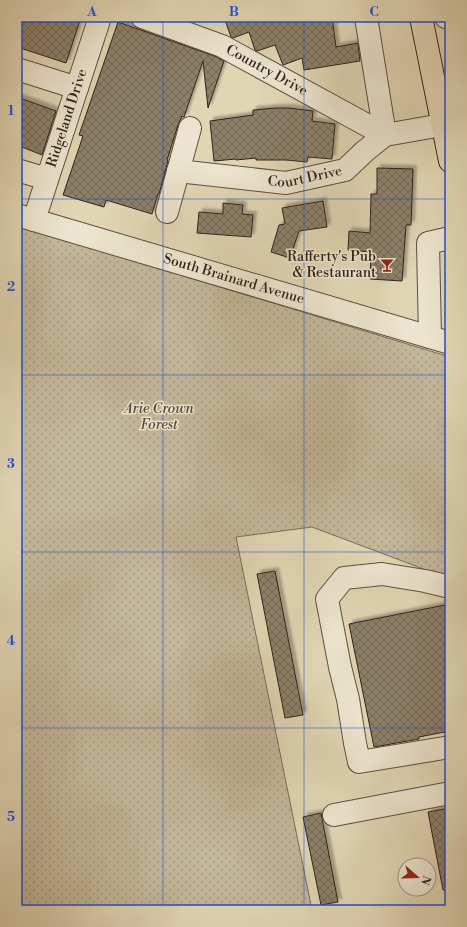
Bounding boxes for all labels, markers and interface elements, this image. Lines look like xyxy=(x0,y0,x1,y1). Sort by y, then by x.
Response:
text: A xyxy=(86,4,97,20)
text: B xyxy=(229,4,239,20)
text: C xyxy=(369,4,379,20)
street label: Country Drive xyxy=(223,41,311,100)
street label: Ridgeland Drive xyxy=(43,67,91,170)
text: 1 xyxy=(8,103,15,119)
street label: Court Drive xyxy=(267,162,344,192)
place label: Rafferty's Pub & Restaurant xyxy=(287,248,376,282)
street label: South Brainard Avenue xyxy=(161,250,306,308)
bar icon: Rafferty's Pub & Restaurant xyxy=(379,257,395,273)
text: 2 xyxy=(7,279,15,295)
park label: Arie Crown Forest xyxy=(122,400,194,434)
text: 3 xyxy=(7,456,15,472)
text: 4 xyxy=(7,633,16,649)
text: 5 xyxy=(7,809,15,825)
north arrow xyxy=(397,857,437,897)
text: N xyxy=(417,874,434,887)

